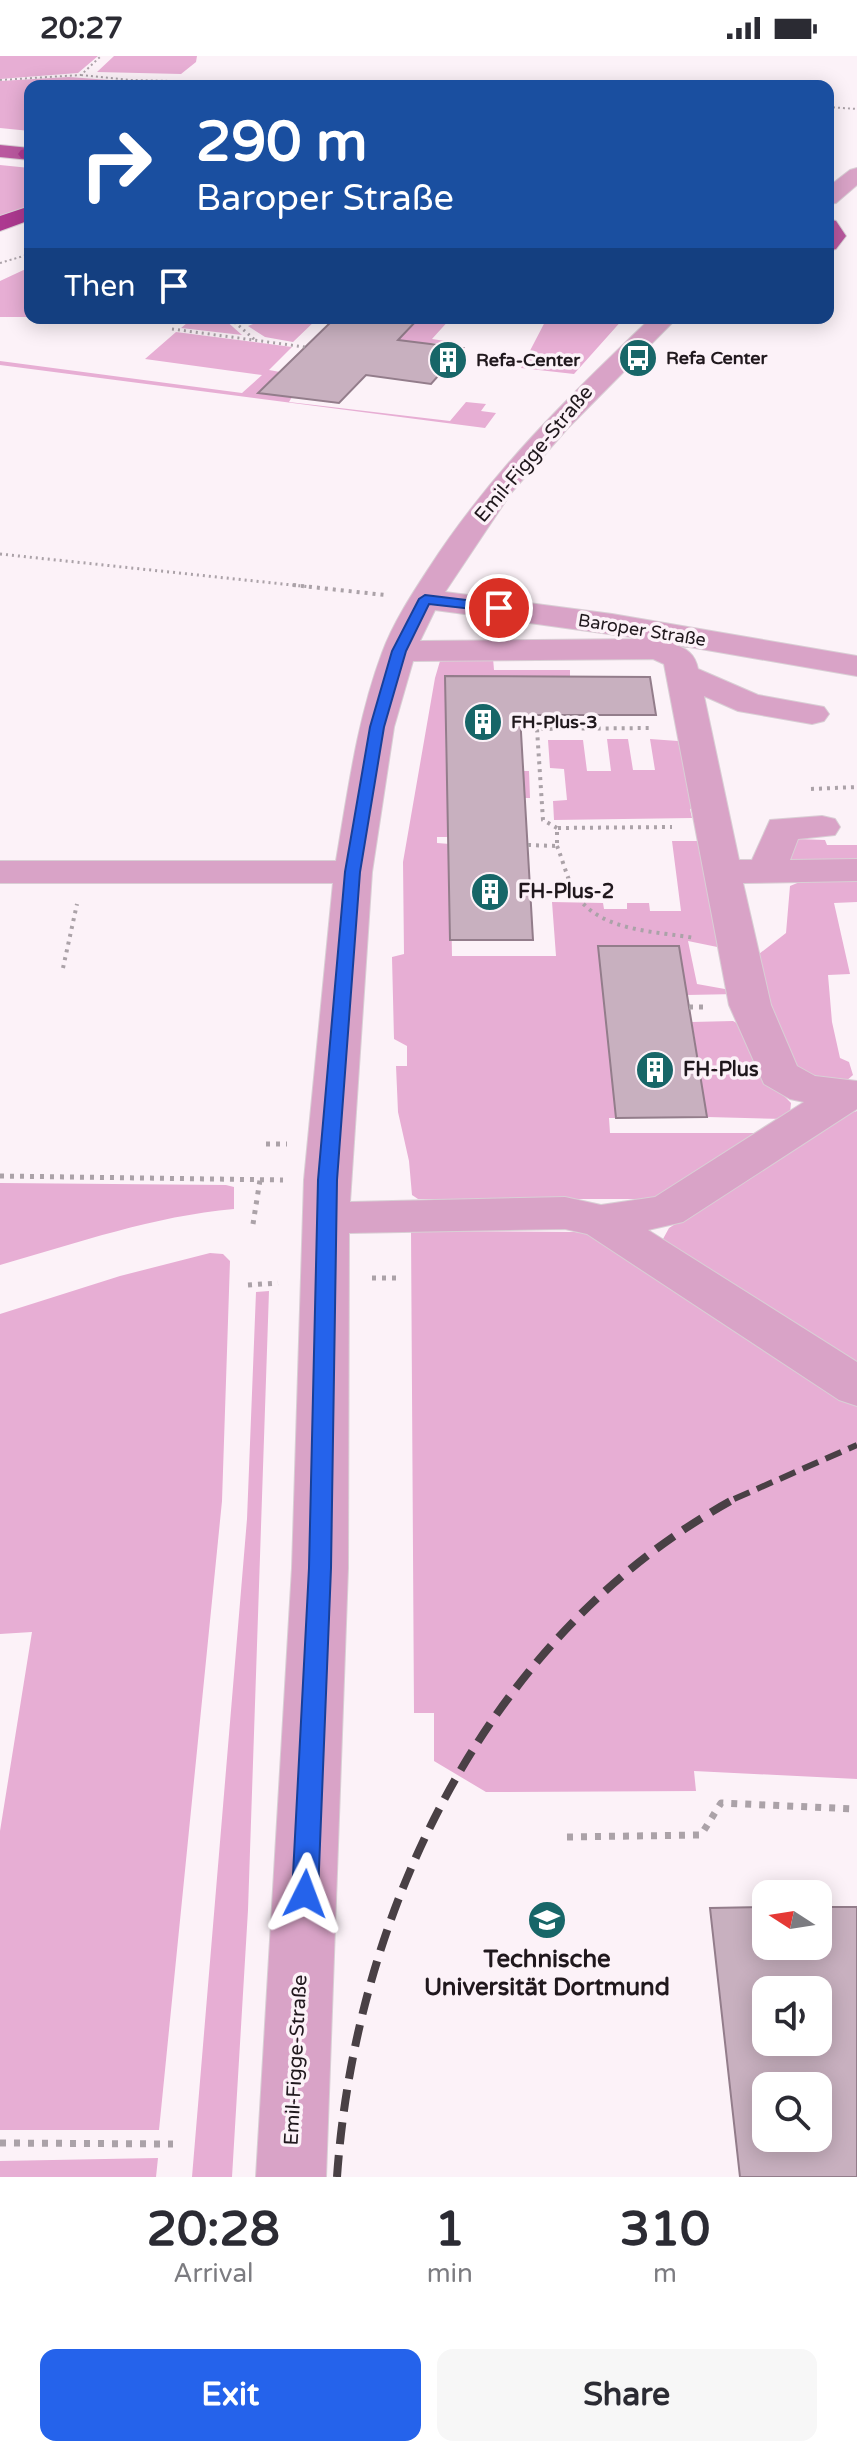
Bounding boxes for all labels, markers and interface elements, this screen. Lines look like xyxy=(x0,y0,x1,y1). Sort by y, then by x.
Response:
text: 20:27 xyxy=(40,10,123,47)
text: 290 m xyxy=(196,109,367,176)
icon: right xyxy=(64,112,168,216)
text: Baroper Straße xyxy=(196,177,454,220)
icon: arrive xyxy=(152,264,196,308)
text: Then xyxy=(64,268,136,305)
bus stop icon: Refa Center xyxy=(617,337,659,379)
building icon: Refa-Center xyxy=(427,339,469,381)
place label: Refa Center xyxy=(666,347,768,369)
place label: Refa-Center xyxy=(476,349,581,371)
street label: Emil-Figge-Straße xyxy=(470,381,598,527)
pin xyxy=(465,574,533,642)
icon: arrive xyxy=(477,586,521,630)
street label: Baroper Straße xyxy=(577,609,707,651)
building icon: FH-Plus-3 xyxy=(462,701,504,743)
place label: FH-Plus-3 xyxy=(511,711,598,733)
building icon: FH-Plus-2 xyxy=(469,871,511,913)
place label: FH-Plus-2 xyxy=(518,880,614,904)
building icon: FH-Plus xyxy=(634,1049,676,1091)
place label: FH-Plus xyxy=(683,1058,759,1082)
position arrow xyxy=(263,1852,347,1936)
north arrow xyxy=(752,1880,832,1960)
map controls xyxy=(752,1880,832,2152)
school or university icon: Technische Universität Dortmund xyxy=(526,1899,568,1941)
place label: Technische Universität Dortmund xyxy=(424,1945,670,2002)
street label: Emil-Figge-Straße xyxy=(280,1974,312,2146)
button: sound xyxy=(752,1976,832,2056)
button: search xyxy=(752,2072,832,2152)
text: 20:28 xyxy=(147,2201,280,2259)
text: 1 xyxy=(435,2201,465,2259)
text: 310 xyxy=(620,2201,710,2259)
text: Arrival xyxy=(173,2258,254,2289)
text: min xyxy=(427,2258,473,2289)
text: m xyxy=(653,2258,677,2289)
button: Exit xyxy=(40,2349,421,2441)
button: Share xyxy=(437,2349,817,2441)

